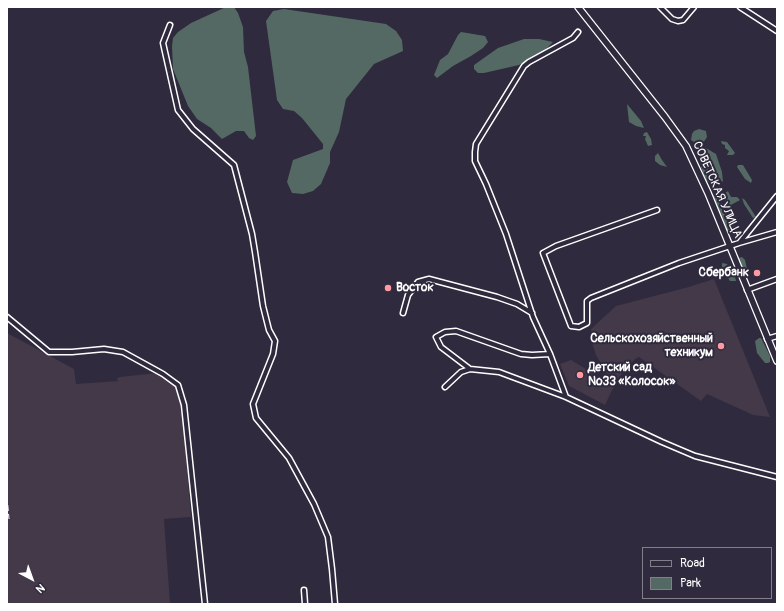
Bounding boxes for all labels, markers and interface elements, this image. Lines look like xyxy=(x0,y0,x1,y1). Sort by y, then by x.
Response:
street label: СОВЕТСКАЯ УЛИЦА xyxy=(689,139,745,241)
place label: Сбербанк xyxy=(698,266,749,280)
marker: Сбербанк xyxy=(752,268,762,278)
place label: Восток xyxy=(396,281,434,295)
marker: Восток xyxy=(383,283,393,293)
place label: Сельскохозяйственный техникум xyxy=(590,332,713,360)
marker: Сельскохозяйственный техникум xyxy=(716,341,726,351)
place label: Детский сад №33 «Колосок» xyxy=(588,361,675,389)
marker: Детский сад №33 «Колосок» xyxy=(575,370,585,380)
legend xyxy=(642,547,772,599)
text: Road xyxy=(680,556,705,571)
north arrow xyxy=(12,559,52,599)
text: Park xyxy=(680,576,701,591)
text: N xyxy=(33,581,47,596)

